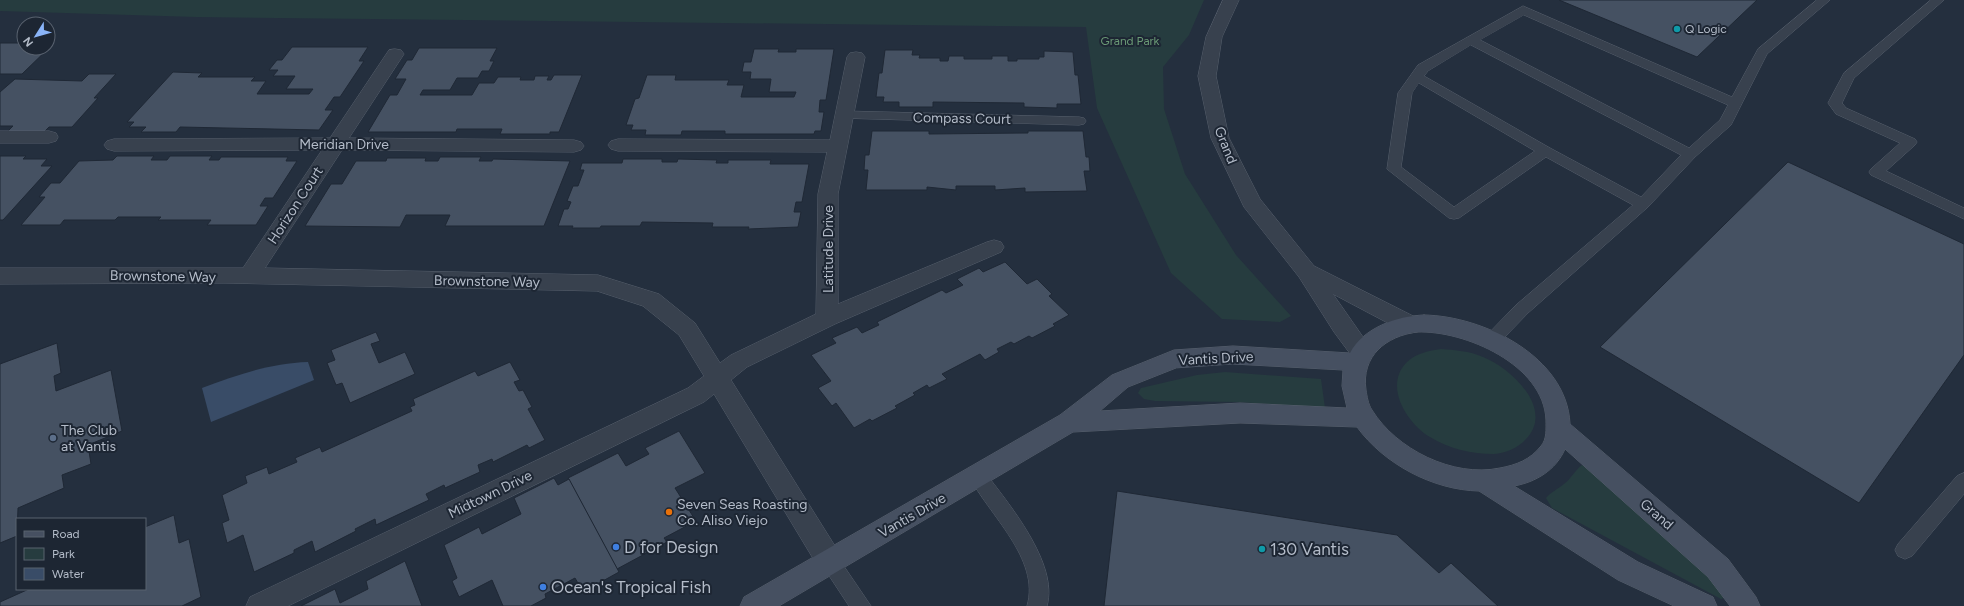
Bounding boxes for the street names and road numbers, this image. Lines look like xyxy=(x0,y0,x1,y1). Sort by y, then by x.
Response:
street label: Compass Court xyxy=(913,109,1011,128)
street label: Grand xyxy=(1210,124,1241,166)
street label: Meridian Drive xyxy=(299,136,389,153)
street label: Horizon Court xyxy=(264,163,327,247)
street label: Latitude Drive xyxy=(820,205,837,293)
street label: Brownstone Way xyxy=(110,267,217,286)
street label: Brownstone Way xyxy=(434,272,541,291)
street label: Vantis Drive xyxy=(1178,348,1254,369)
street label: Midtown Drive xyxy=(446,467,535,522)
street label: Vantis Drive xyxy=(876,489,949,542)
street label: Grand xyxy=(1637,495,1677,533)

